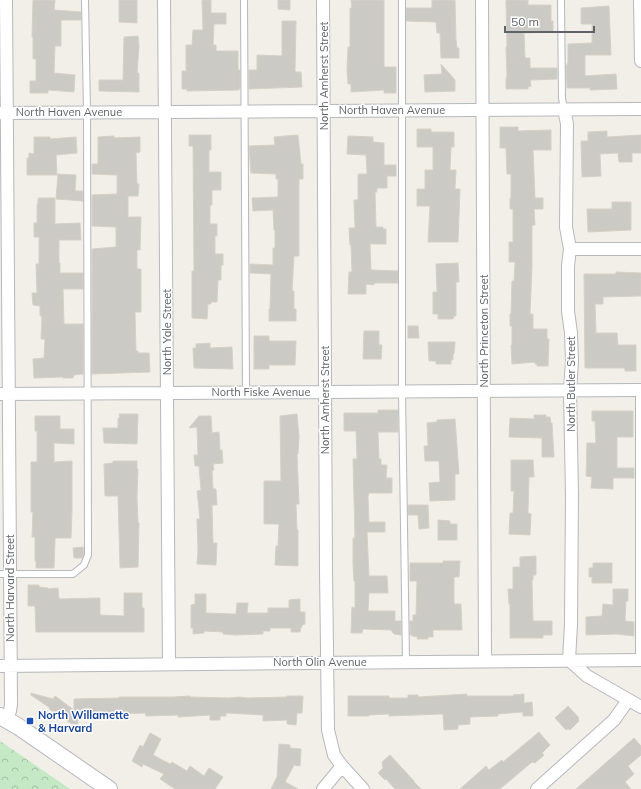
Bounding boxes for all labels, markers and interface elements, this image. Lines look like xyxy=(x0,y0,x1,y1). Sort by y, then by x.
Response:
scale bar xyxy=(505,8,594,34)
text: 50 m xyxy=(511,14,539,29)
street label: North Amherst Street xyxy=(317,22,331,130)
street label: North Haven Avenue xyxy=(339,103,445,117)
street label: North Haven Avenue xyxy=(16,105,122,119)
street label: North Princeton Street xyxy=(477,274,491,388)
street label: North Yale Street xyxy=(160,289,174,375)
street label: North Butler Street xyxy=(564,336,578,432)
street label: North Amherst Street xyxy=(318,346,332,454)
street label: North Fiske Avenue xyxy=(212,385,310,399)
street label: North Harvard Street xyxy=(3,534,17,642)
street label: North Olin Avenue xyxy=(273,655,367,669)
place label: North Willamette & Harvard xyxy=(38,708,129,735)
marker: North Willamette & Harvard xyxy=(25,716,35,726)

